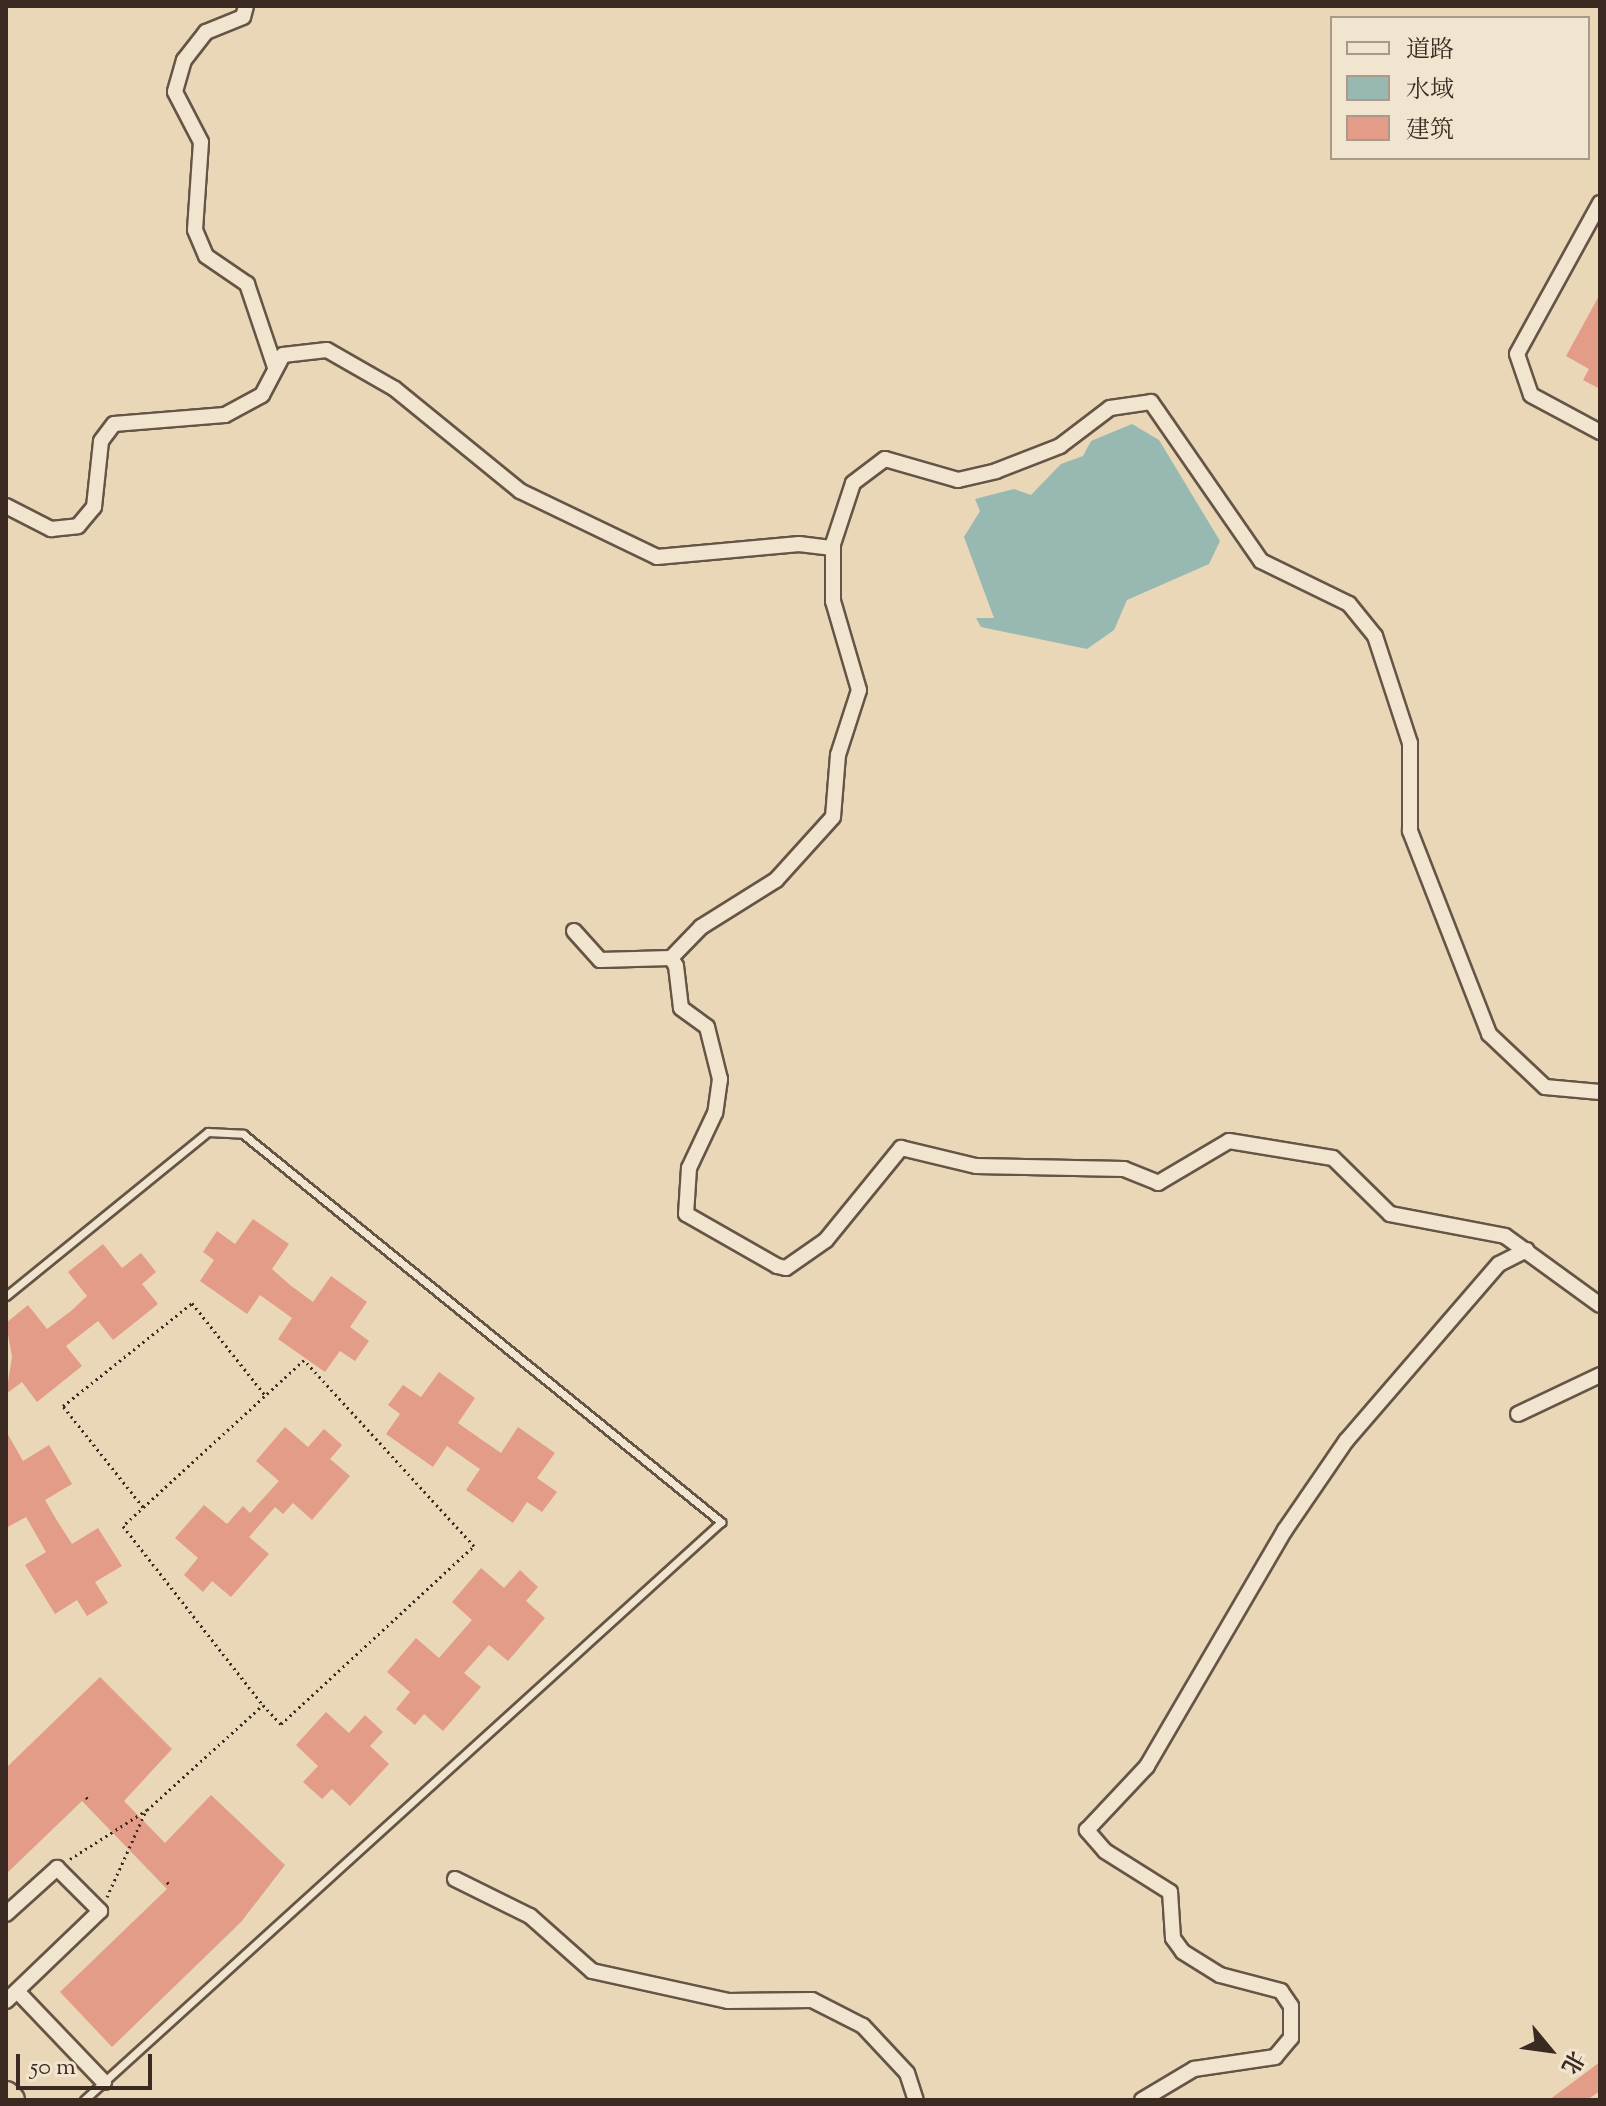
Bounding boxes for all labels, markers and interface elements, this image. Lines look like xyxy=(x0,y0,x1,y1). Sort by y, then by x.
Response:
legend xyxy=(1330,16,1590,160)
text: 道路 xyxy=(1406,34,1454,68)
text: 水域 xyxy=(1406,74,1454,108)
text: 建筑 xyxy=(1406,114,1454,148)
north arrow xyxy=(1510,2010,1590,2090)
scale bar xyxy=(20,2038,156,2088)
text: 北 xyxy=(1552,2044,1590,2079)
text: 50 m xyxy=(30,2051,76,2085)

